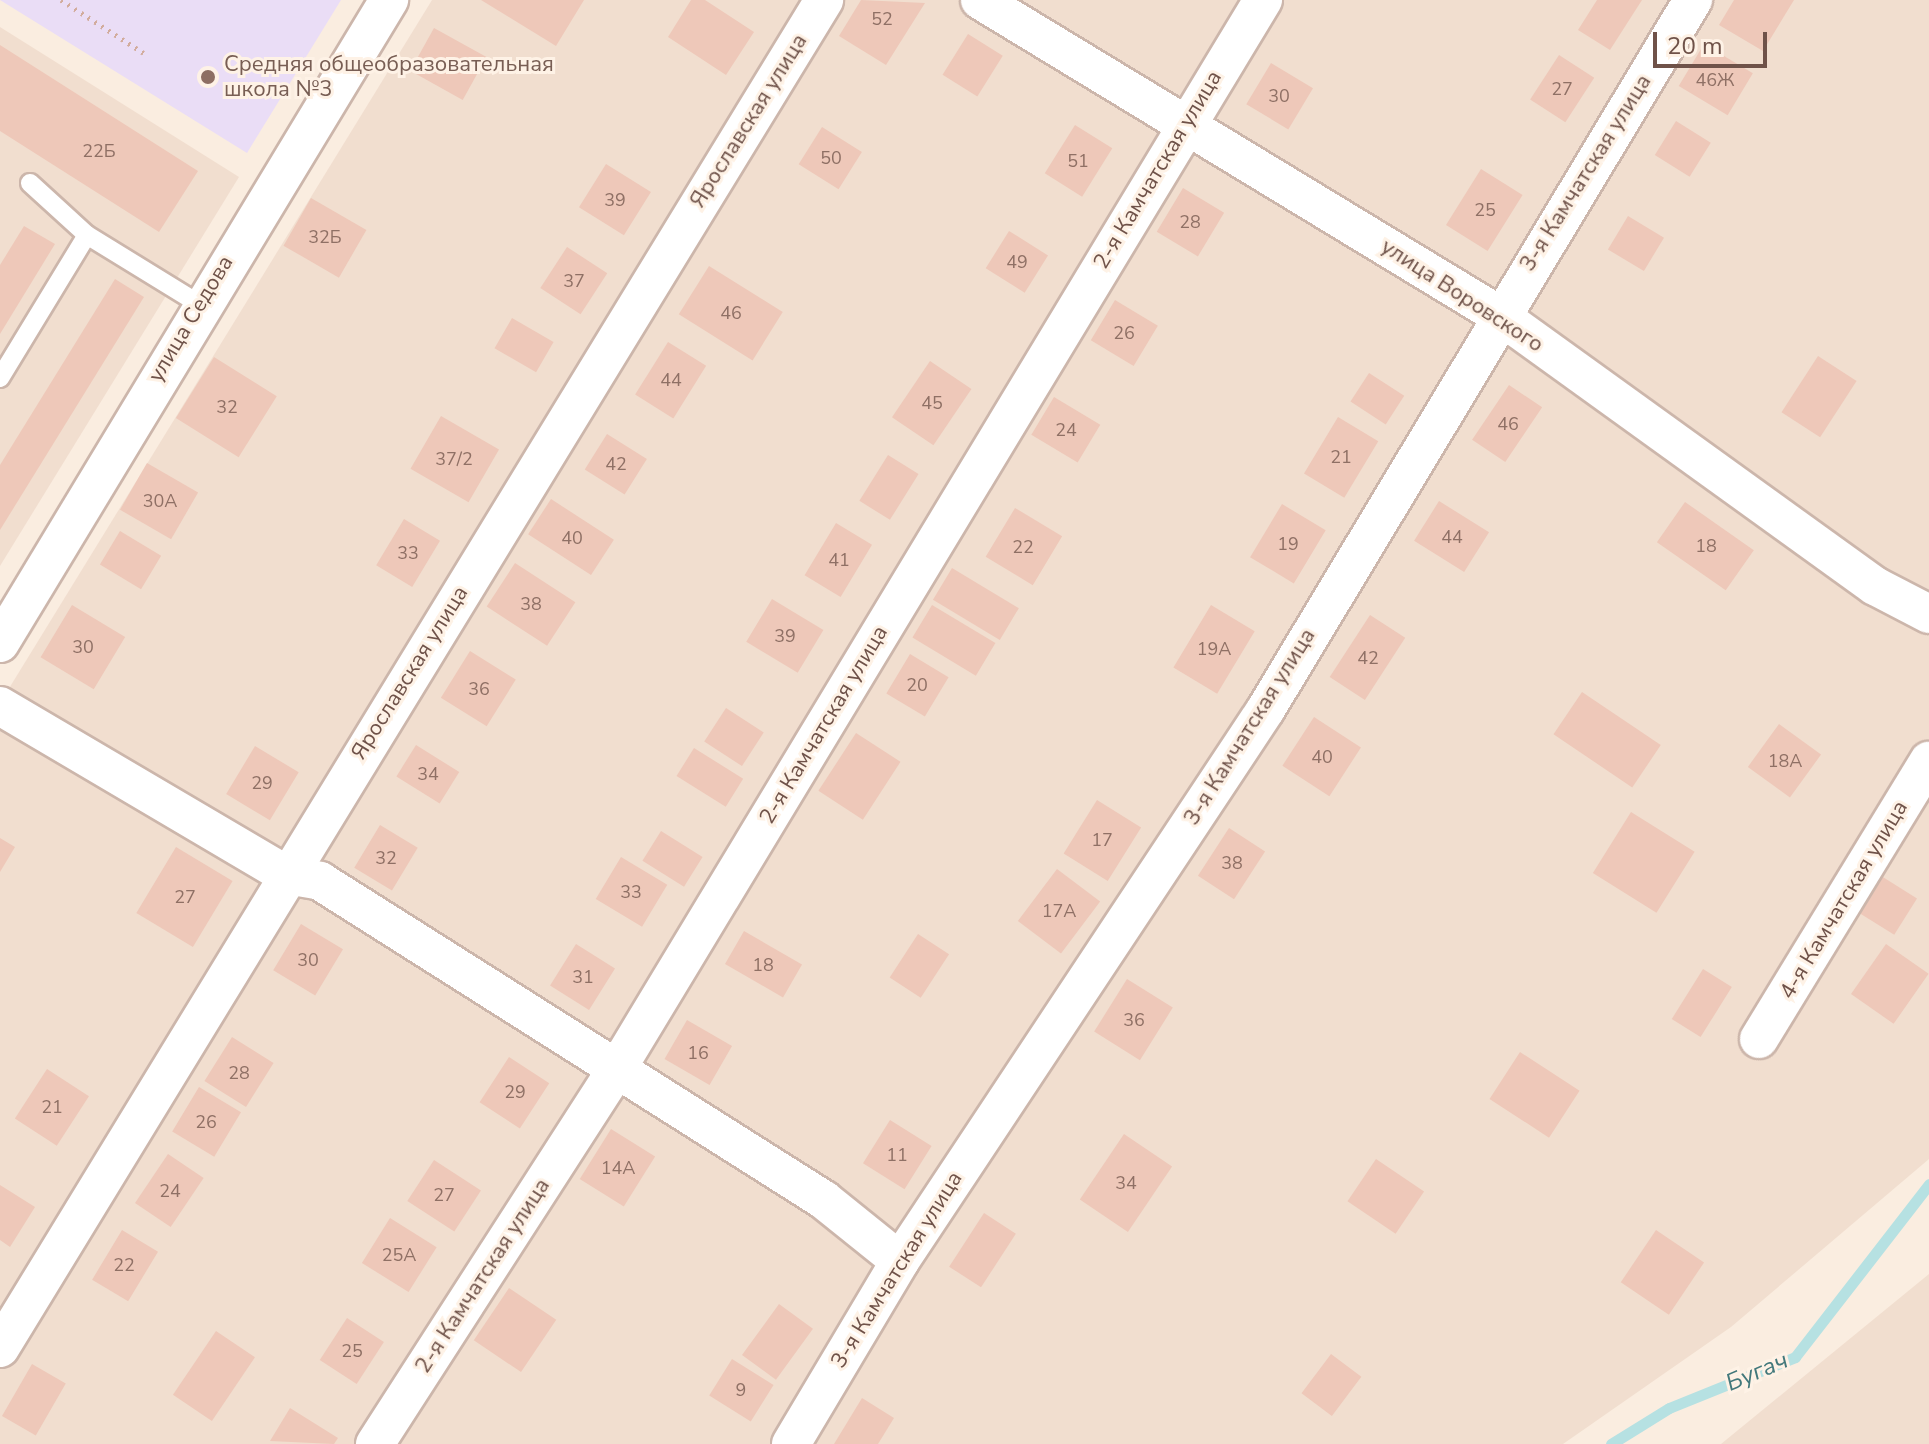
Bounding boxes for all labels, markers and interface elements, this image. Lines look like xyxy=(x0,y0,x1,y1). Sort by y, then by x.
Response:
house number: 52 xyxy=(871,8,893,30)
scale bar xyxy=(1657,16,1771,66)
street label: Ярославская улица xyxy=(685,29,813,213)
text: 20 m xyxy=(1667,30,1723,62)
place label: Средняя общеобразовательная школа №3 xyxy=(224,51,554,102)
street label: 2-я Камчатская улица xyxy=(1088,66,1228,274)
marker: Средняя общеобразовательная школа №3 xyxy=(199,68,217,86)
house number: 46Ж xyxy=(1695,69,1735,91)
street label: 3-я Камчатская улица xyxy=(1515,70,1657,276)
house number: 27 xyxy=(1551,78,1573,100)
house number: 30 xyxy=(1268,85,1290,107)
house number: 22Б xyxy=(82,140,116,162)
house number: 50 xyxy=(820,147,842,169)
house number: 51 xyxy=(1067,150,1089,172)
house number: 39 xyxy=(604,189,626,211)
house number: 25 xyxy=(1474,199,1496,221)
house number: 28 xyxy=(1179,211,1201,233)
house number: 32Б xyxy=(308,226,342,248)
street label: улица Воровского xyxy=(1376,234,1548,358)
street label: улица Седова xyxy=(143,251,239,387)
house number: 49 xyxy=(1006,251,1028,273)
house number: 37 xyxy=(563,270,585,292)
house number: 46 xyxy=(720,302,742,324)
house number: 26 xyxy=(1113,322,1135,344)
house number: 44 xyxy=(660,369,682,391)
house number: 45 xyxy=(921,392,943,414)
house number: 32 xyxy=(216,396,238,418)
house number: 46 xyxy=(1497,413,1519,435)
house number: 24 xyxy=(1055,419,1077,441)
house number: 21 xyxy=(1330,446,1352,468)
house number: 37/2 xyxy=(435,448,473,470)
house number: 42 xyxy=(605,453,627,475)
house number: 30А xyxy=(143,490,177,512)
house number: 44 xyxy=(1441,526,1463,548)
house number: 40 xyxy=(561,527,583,549)
house number: 19 xyxy=(1277,533,1299,555)
house number: 18 xyxy=(1695,535,1717,557)
house number: 22 xyxy=(1012,536,1034,558)
house number: 33 xyxy=(397,542,419,564)
house number: 41 xyxy=(828,549,850,571)
street label: Ярославская улица xyxy=(346,581,474,765)
house number: 38 xyxy=(520,593,542,615)
street label: 2-я Камчатская улица xyxy=(754,621,894,829)
street label: 3-я Камчатская улица xyxy=(1179,624,1321,830)
house number: 39 xyxy=(774,625,796,647)
house number: 30 xyxy=(72,636,94,658)
house number: 19А xyxy=(1197,638,1231,660)
house number: 42 xyxy=(1357,647,1379,669)
house number: 20 xyxy=(906,674,928,696)
house number: 36 xyxy=(468,678,490,700)
house number: 40 xyxy=(1311,746,1333,768)
house number: 18А xyxy=(1768,750,1802,772)
house number: 34 xyxy=(417,763,439,785)
house number: 29 xyxy=(251,772,273,794)
street label: 4-я Камчатская улица xyxy=(1774,796,1914,1004)
house number: 17 xyxy=(1091,829,1113,851)
house number: 32 xyxy=(375,847,397,869)
house number: 38 xyxy=(1221,852,1243,874)
house number: 33 xyxy=(620,881,642,903)
house number: 27 xyxy=(174,886,196,908)
house number: 17А xyxy=(1042,900,1076,922)
house number: 30 xyxy=(297,949,319,971)
house number: 18 xyxy=(752,954,774,976)
house number: 31 xyxy=(572,966,594,988)
house number: 36 xyxy=(1123,1009,1145,1031)
house number: 16 xyxy=(687,1042,709,1064)
house number: 28 xyxy=(228,1062,250,1084)
house number: 29 xyxy=(504,1081,526,1103)
house number: 21 xyxy=(41,1096,63,1118)
house number: 26 xyxy=(195,1111,217,1133)
house number: 11 xyxy=(886,1144,908,1166)
house number: 14А xyxy=(601,1157,635,1179)
street label: 3-я Камчатская улица xyxy=(826,1167,968,1373)
house number: 34 xyxy=(1115,1172,1137,1194)
street label: 2-я Камчатская улица xyxy=(410,1174,556,1378)
house number: 24 xyxy=(159,1180,181,1202)
house number: 27 xyxy=(433,1184,455,1206)
house number: 25А xyxy=(382,1244,416,1266)
house number: 22 xyxy=(113,1254,135,1276)
house number: 25 xyxy=(341,1340,363,1362)
water label: Бугач xyxy=(1721,1346,1793,1398)
house number: 9 xyxy=(736,1379,746,1401)

